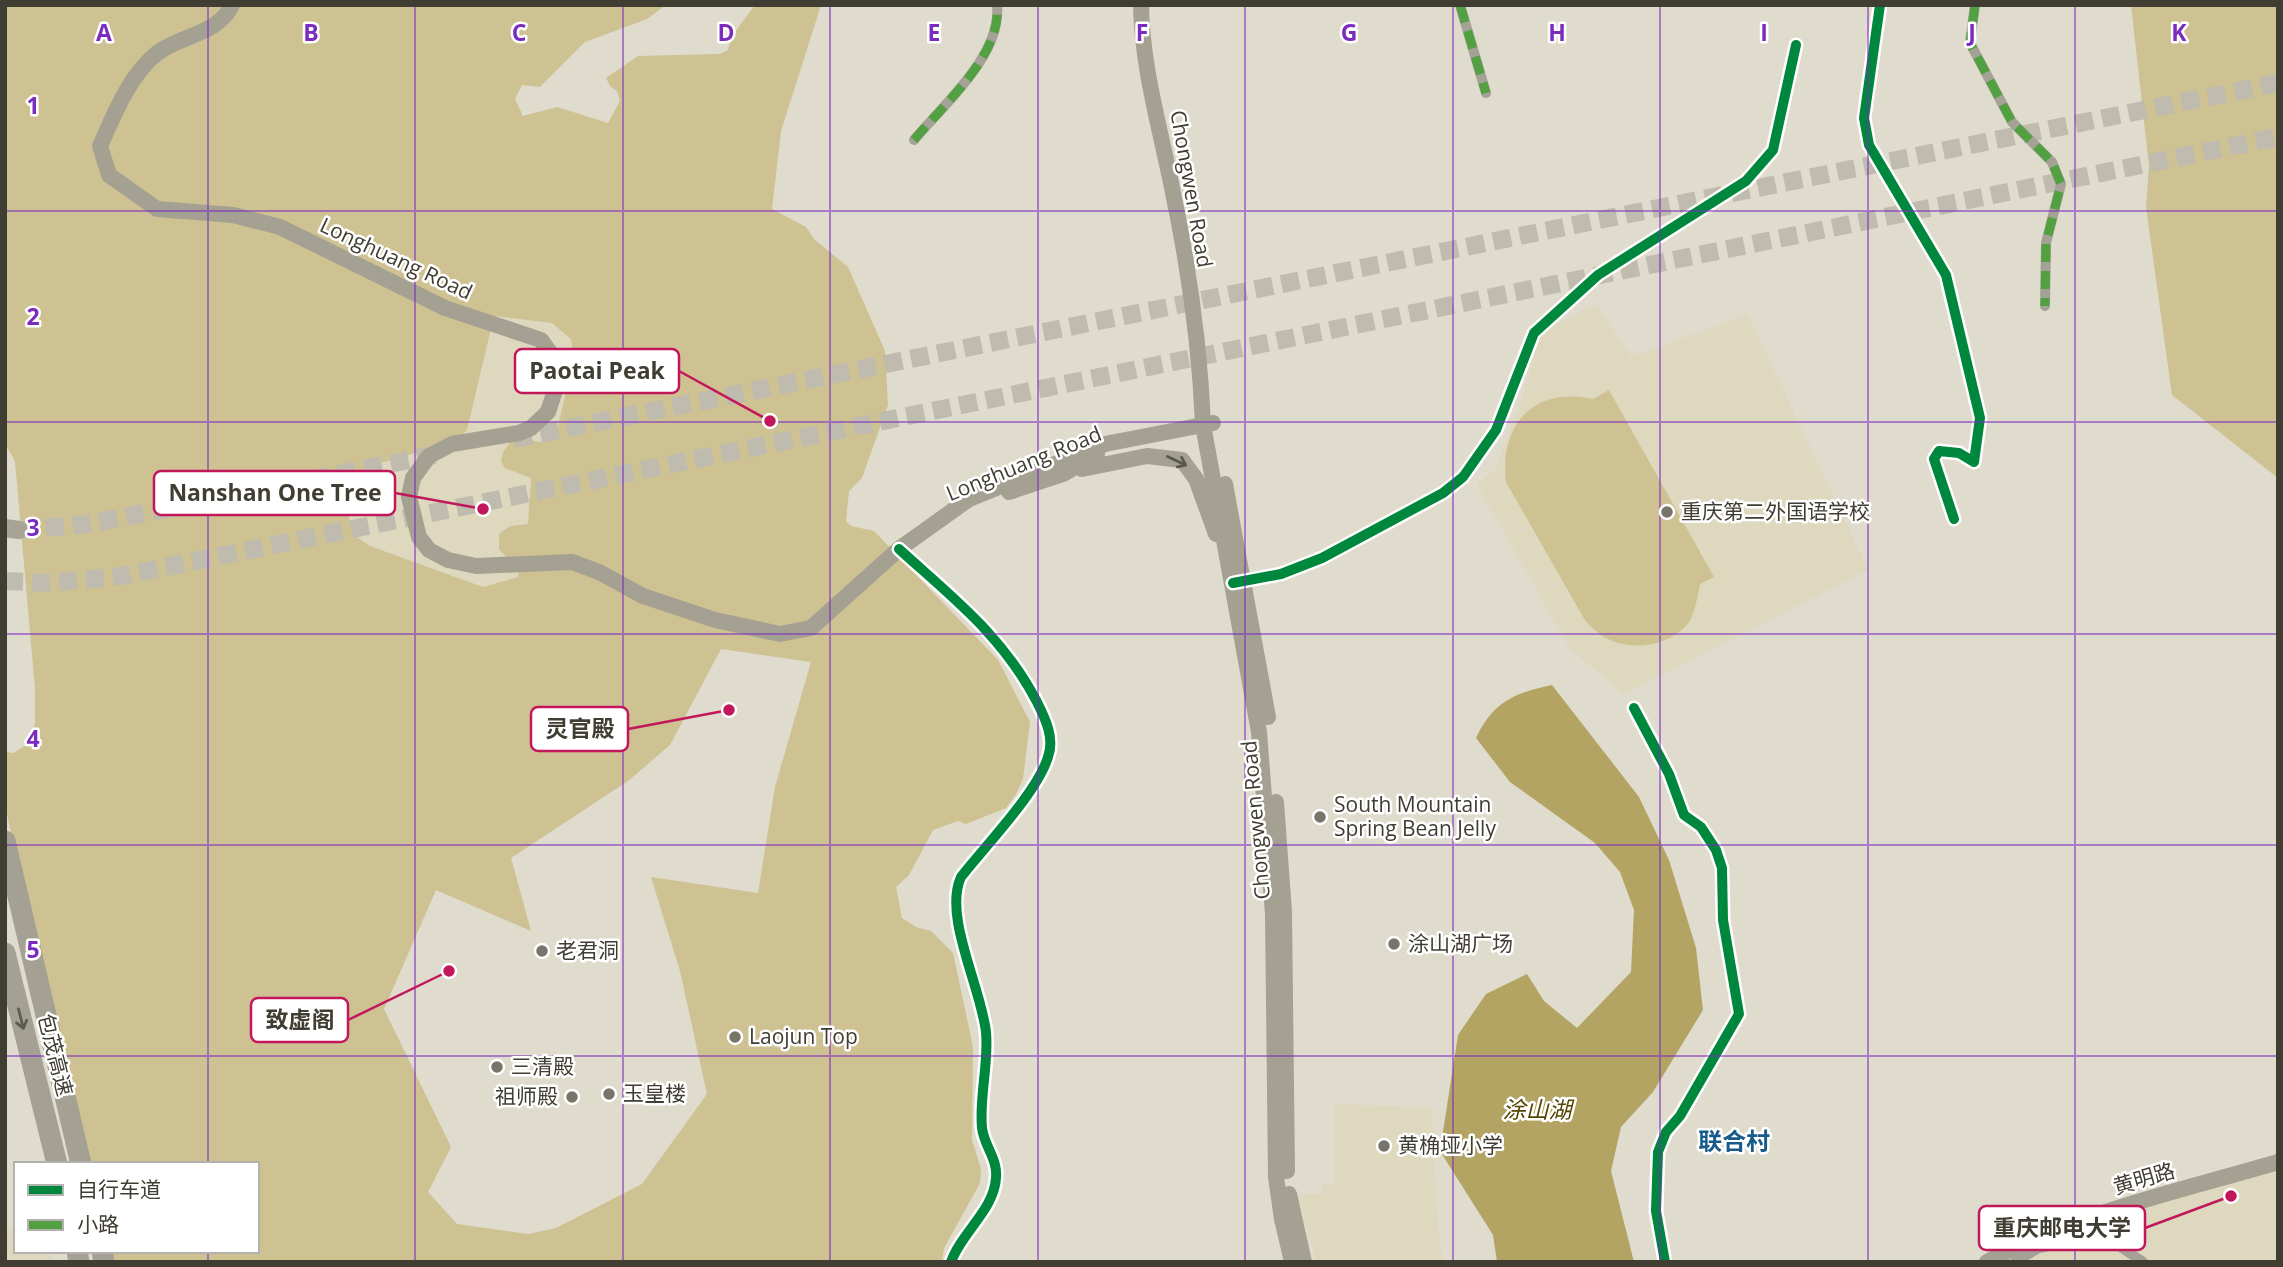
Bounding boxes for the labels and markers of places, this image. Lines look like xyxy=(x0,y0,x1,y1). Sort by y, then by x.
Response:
callout: Paotai Peak xyxy=(515,349,679,393)
callout: Nanshan One Tree xyxy=(154,471,395,515)
place label: 重庆第二外国语学校 xyxy=(1681,497,1870,525)
marker: 重庆第二外国语学校 xyxy=(1659,504,1675,520)
callout: 灵官殿 xyxy=(531,707,628,751)
place label: South Mountain Spring Bean Jelly xyxy=(1334,790,1496,842)
marker: South Mountain Spring Bean Jelly xyxy=(1312,809,1328,825)
place label: 涂山湖广场 xyxy=(1408,929,1513,957)
place label: 老君洞 xyxy=(556,936,619,964)
marker: 涂山湖广场 xyxy=(1386,936,1402,952)
marker: 老君洞 xyxy=(534,943,550,959)
callout: 致虚阁 xyxy=(251,998,348,1042)
place label: Laojun Top xyxy=(749,1022,858,1050)
marker: Laojun Top xyxy=(727,1029,743,1045)
place label: 三清殿 xyxy=(511,1052,574,1080)
marker: 三清殿 xyxy=(489,1059,505,1075)
place label: 玉皇楼 xyxy=(623,1079,686,1107)
place label: 祖师殿 xyxy=(495,1082,558,1110)
marker: 玉皇楼 xyxy=(601,1086,617,1102)
marker: 祖师殿 xyxy=(564,1089,580,1105)
place label: 黄桷垭小学 xyxy=(1398,1131,1503,1159)
marker: 黄桷垭小学 xyxy=(1376,1138,1392,1154)
callout: 重庆邮电大学 xyxy=(1979,1206,2145,1250)

